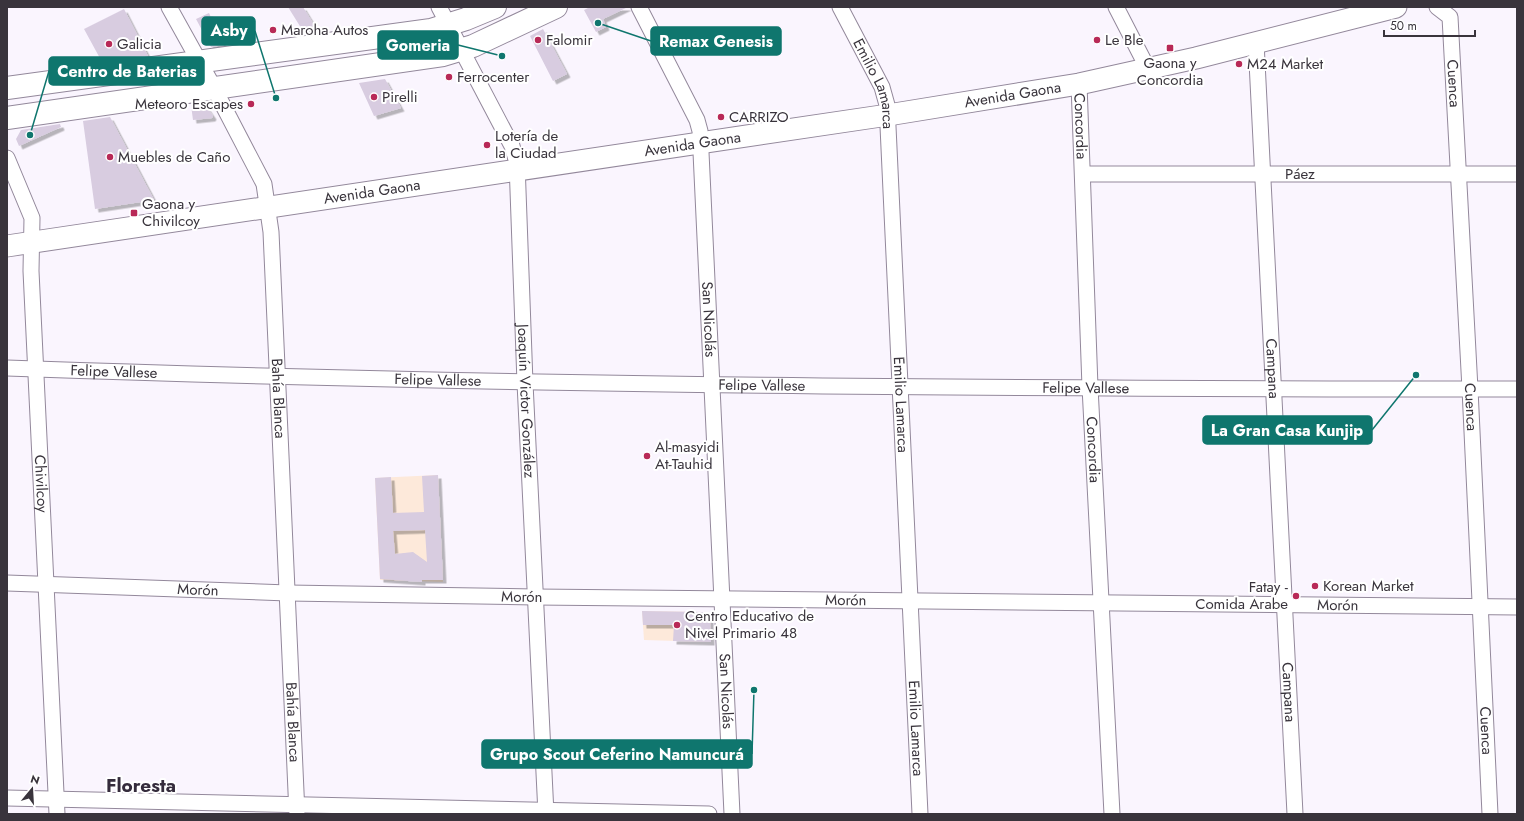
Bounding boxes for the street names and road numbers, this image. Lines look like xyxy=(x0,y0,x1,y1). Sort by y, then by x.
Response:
street label: Emilio Lamarca xyxy=(847,35,899,130)
street label: Cuenca xyxy=(1441,59,1466,108)
street label: Avenida Gaona xyxy=(963,76,1063,113)
street label: Concordia xyxy=(1068,92,1093,160)
street label: Avenida Gaona xyxy=(643,126,742,162)
street label: Páez xyxy=(1285,163,1315,185)
street label: Avenida Gaona xyxy=(322,174,422,210)
street label: San Nicolás xyxy=(696,281,722,358)
street label: Joaquín Victor González xyxy=(512,322,541,479)
street label: Campana xyxy=(1260,338,1285,399)
street label: Emilio Lamarca xyxy=(888,356,914,453)
street label: Bahía Blanca xyxy=(266,358,291,439)
street label: Felipe Vallese xyxy=(70,359,158,384)
street label: Felipe Vallese xyxy=(394,368,482,392)
street label: Felipe Vallese xyxy=(718,374,806,397)
street label: Felipe Vallese xyxy=(1042,377,1130,399)
street label: Cuenca xyxy=(1459,382,1483,432)
street label: Concordia xyxy=(1081,416,1106,484)
street label: Chivilcoy xyxy=(29,454,54,514)
street label: Morón xyxy=(177,578,219,602)
street label: Morón xyxy=(501,585,543,608)
street label: Morón xyxy=(825,589,867,611)
street label: Morón xyxy=(1317,594,1359,616)
street label: San Nicolás xyxy=(713,653,739,729)
street label: Campana xyxy=(1276,662,1301,723)
street label: Emilio Lamarca xyxy=(903,680,929,777)
street label: Bahía Blanca xyxy=(280,681,306,763)
street label: Cuenca xyxy=(1474,706,1498,755)

